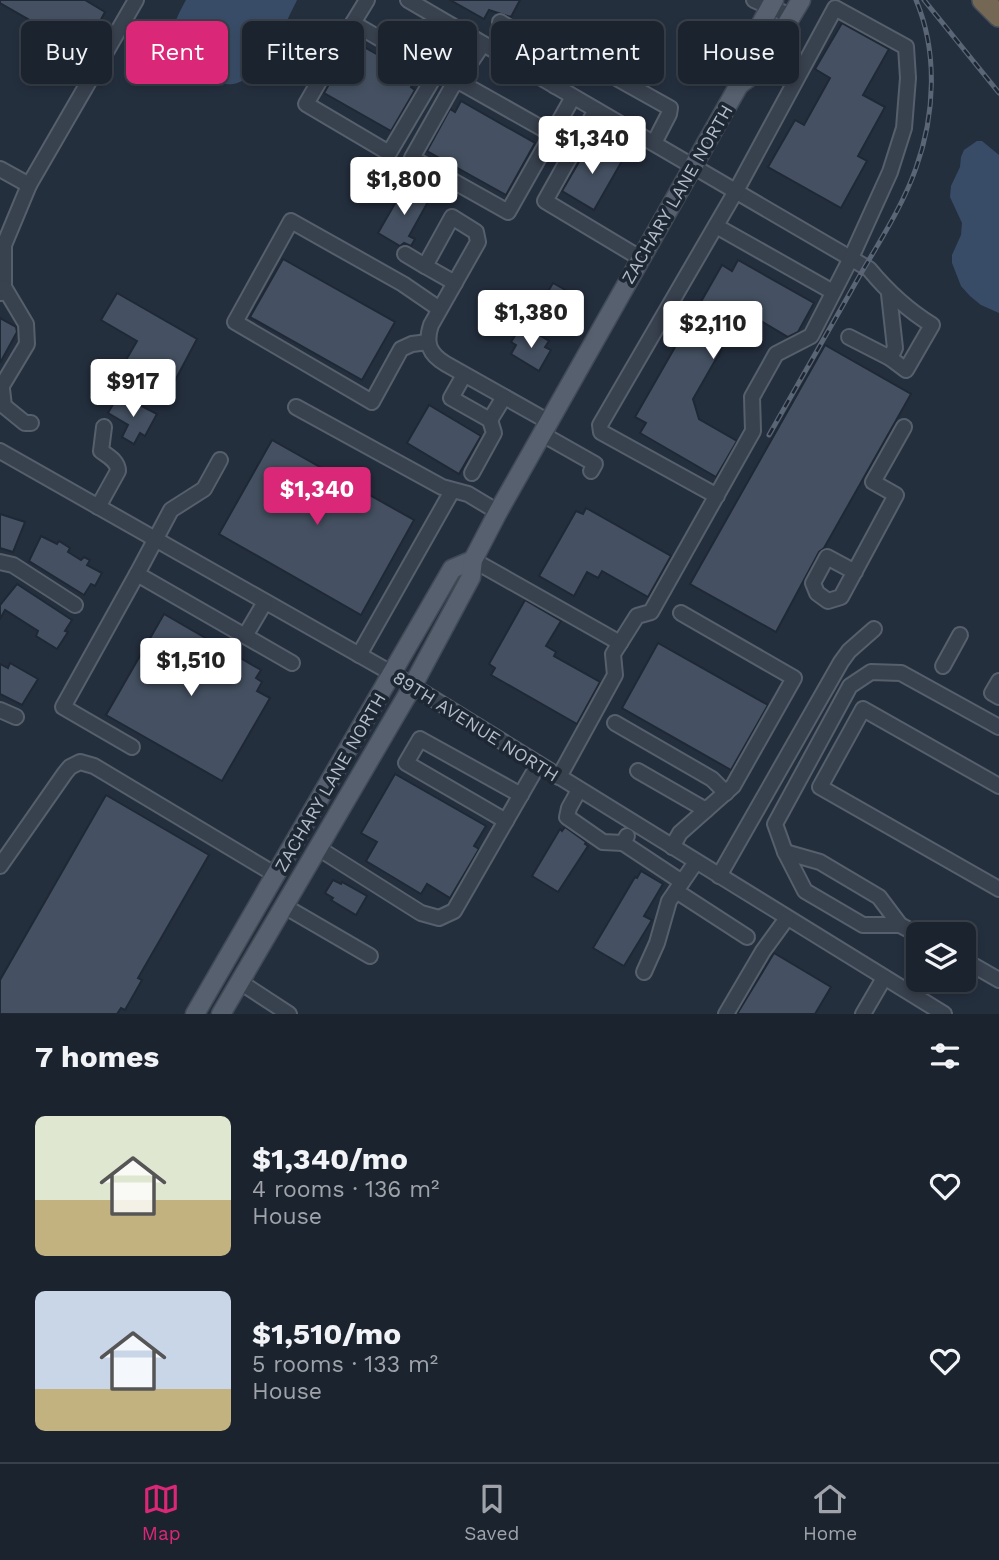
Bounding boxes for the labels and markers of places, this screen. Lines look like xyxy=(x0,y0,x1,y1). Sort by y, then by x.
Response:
pin: $1,340 xyxy=(535,116,649,176)
pin: $1,800 xyxy=(347,158,461,217)
pin: $1,380 xyxy=(474,290,588,350)
pin: $2,110 xyxy=(656,302,770,361)
pin: $917 xyxy=(92,360,174,419)
pin: $1,340 xyxy=(260,468,374,527)
pin: $1,510 xyxy=(134,638,248,698)

